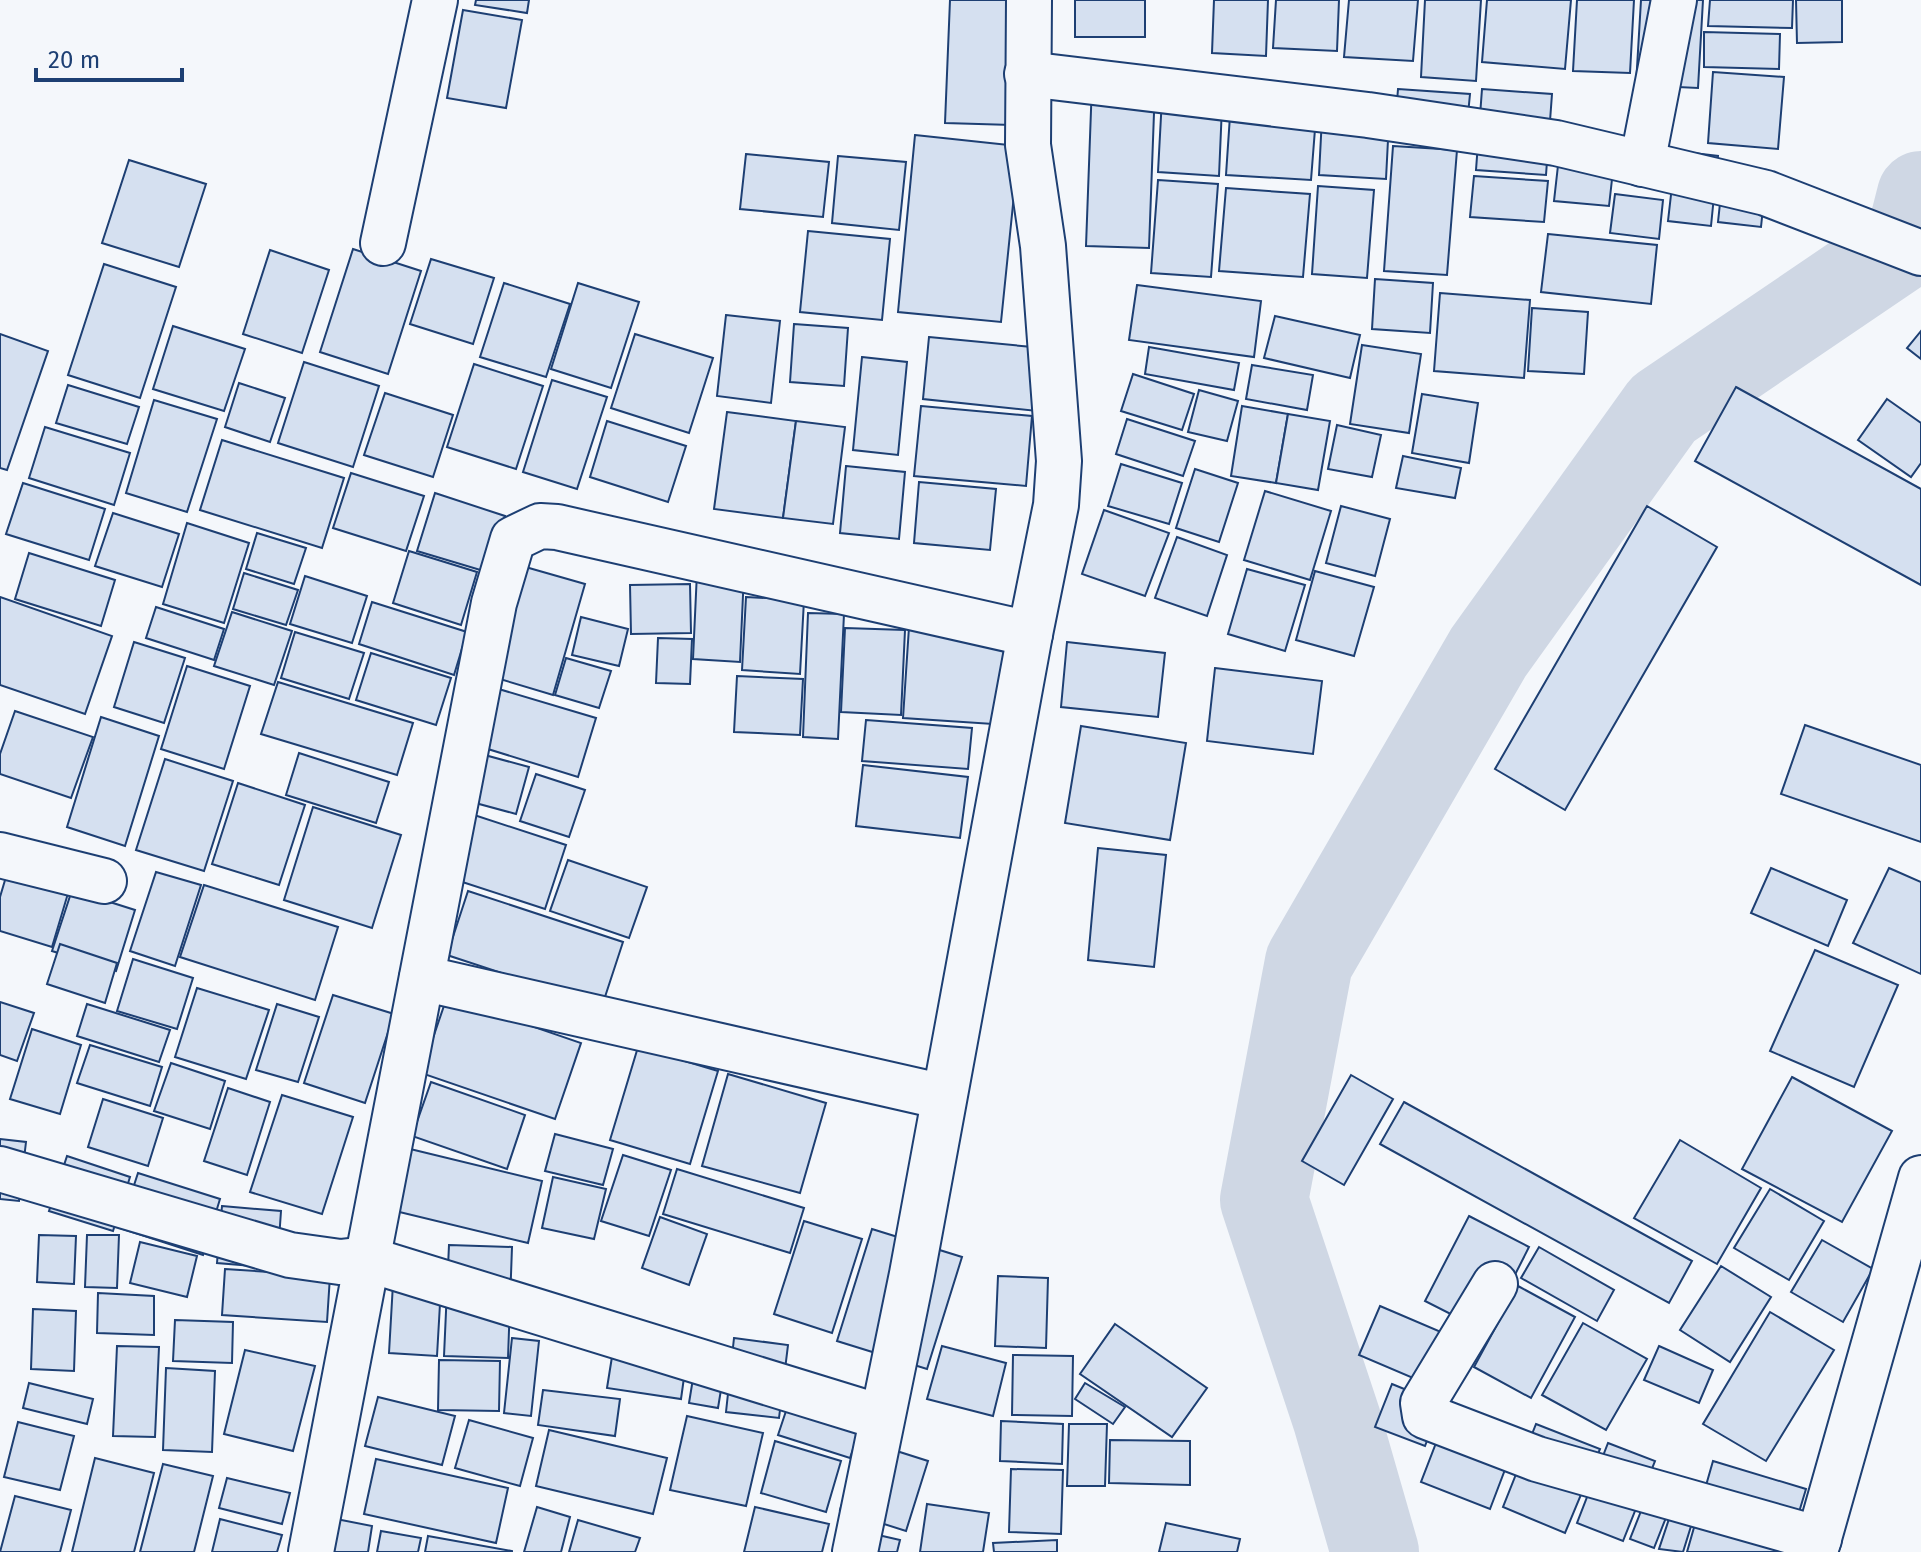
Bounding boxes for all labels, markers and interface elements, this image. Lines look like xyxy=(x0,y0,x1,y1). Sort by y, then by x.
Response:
scale bar xyxy=(36,32,182,82)
text: 20 m xyxy=(48,46,100,74)

